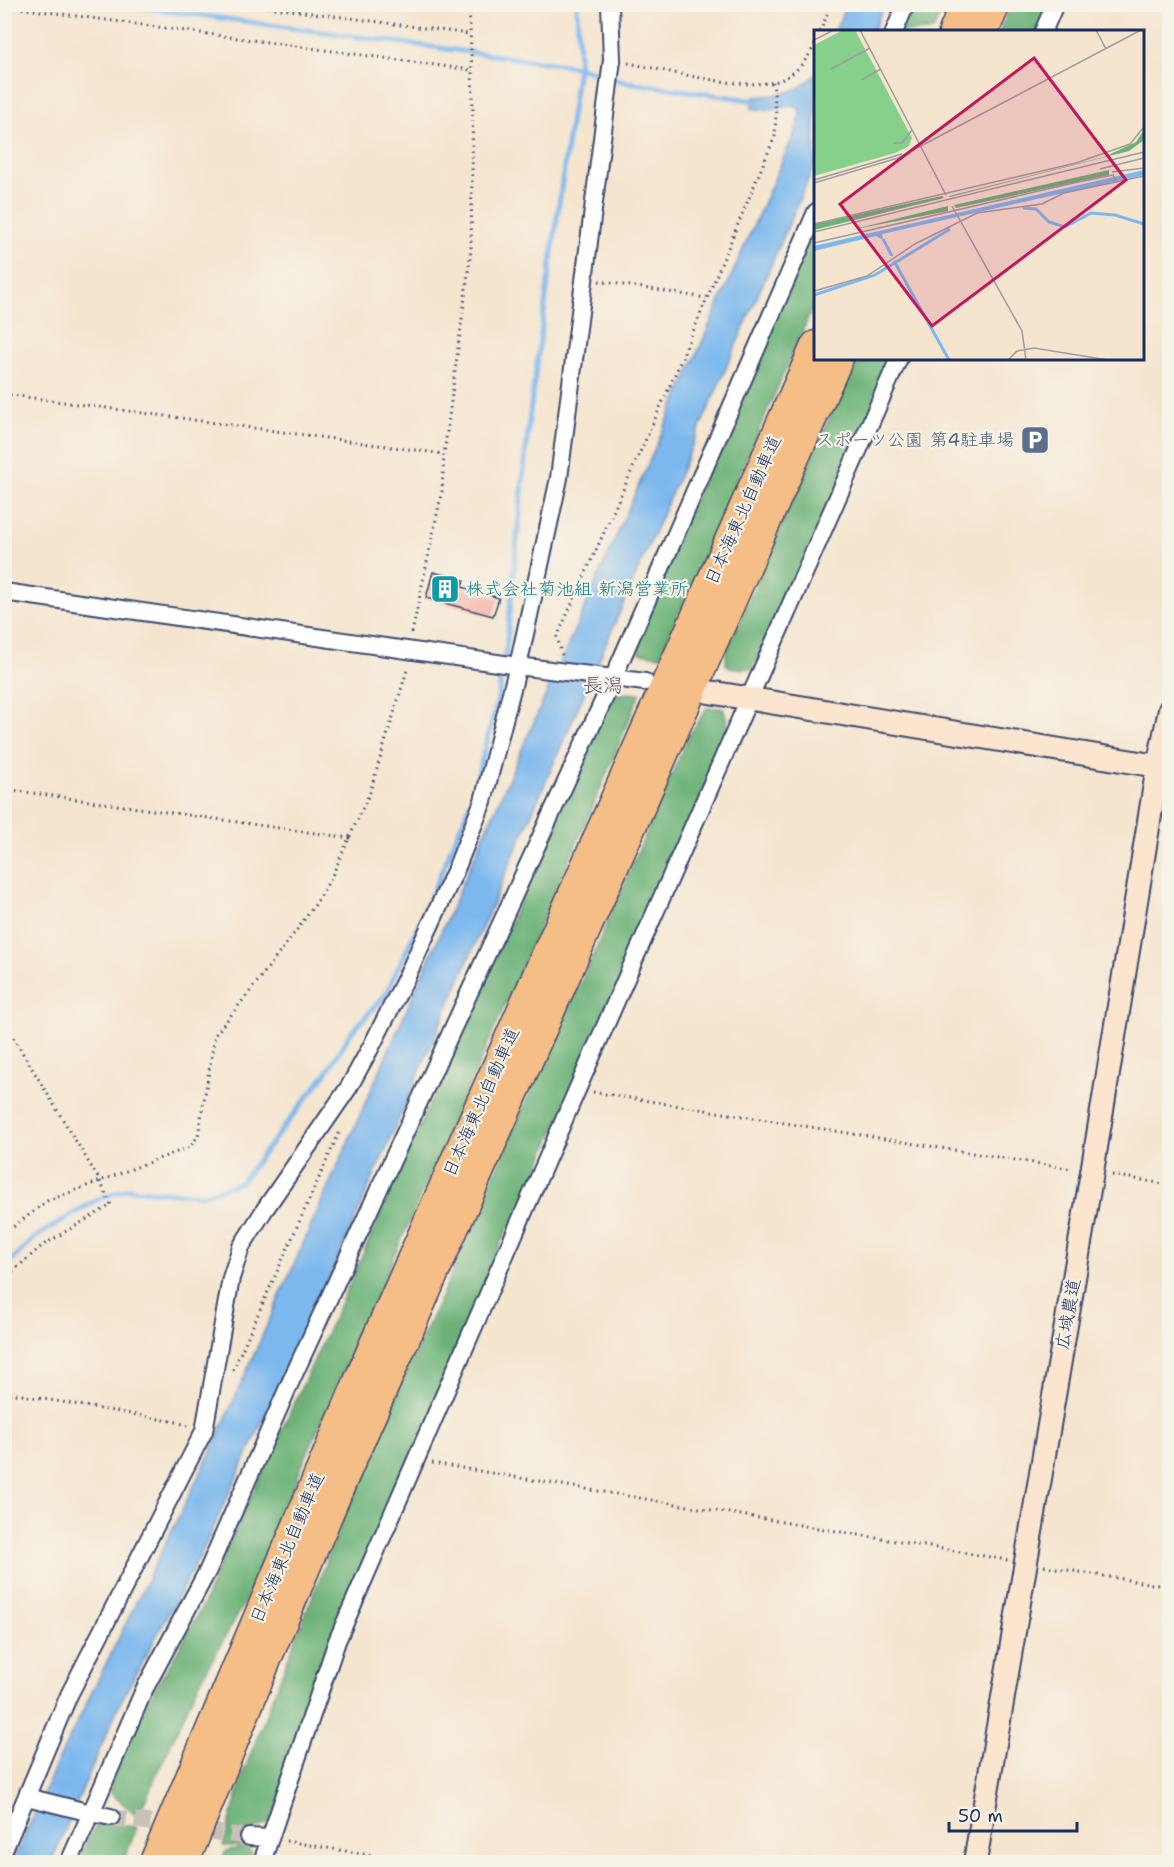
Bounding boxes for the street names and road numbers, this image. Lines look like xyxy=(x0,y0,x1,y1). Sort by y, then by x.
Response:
street label: 日本海東北自動車道 xyxy=(699,431,787,589)
street label: 日本海東北自動車道 xyxy=(437,1023,525,1181)
street label: 広域農道 xyxy=(1050,1276,1086,1352)
street label: 日本海東北自動車道 xyxy=(244,1469,330,1627)

